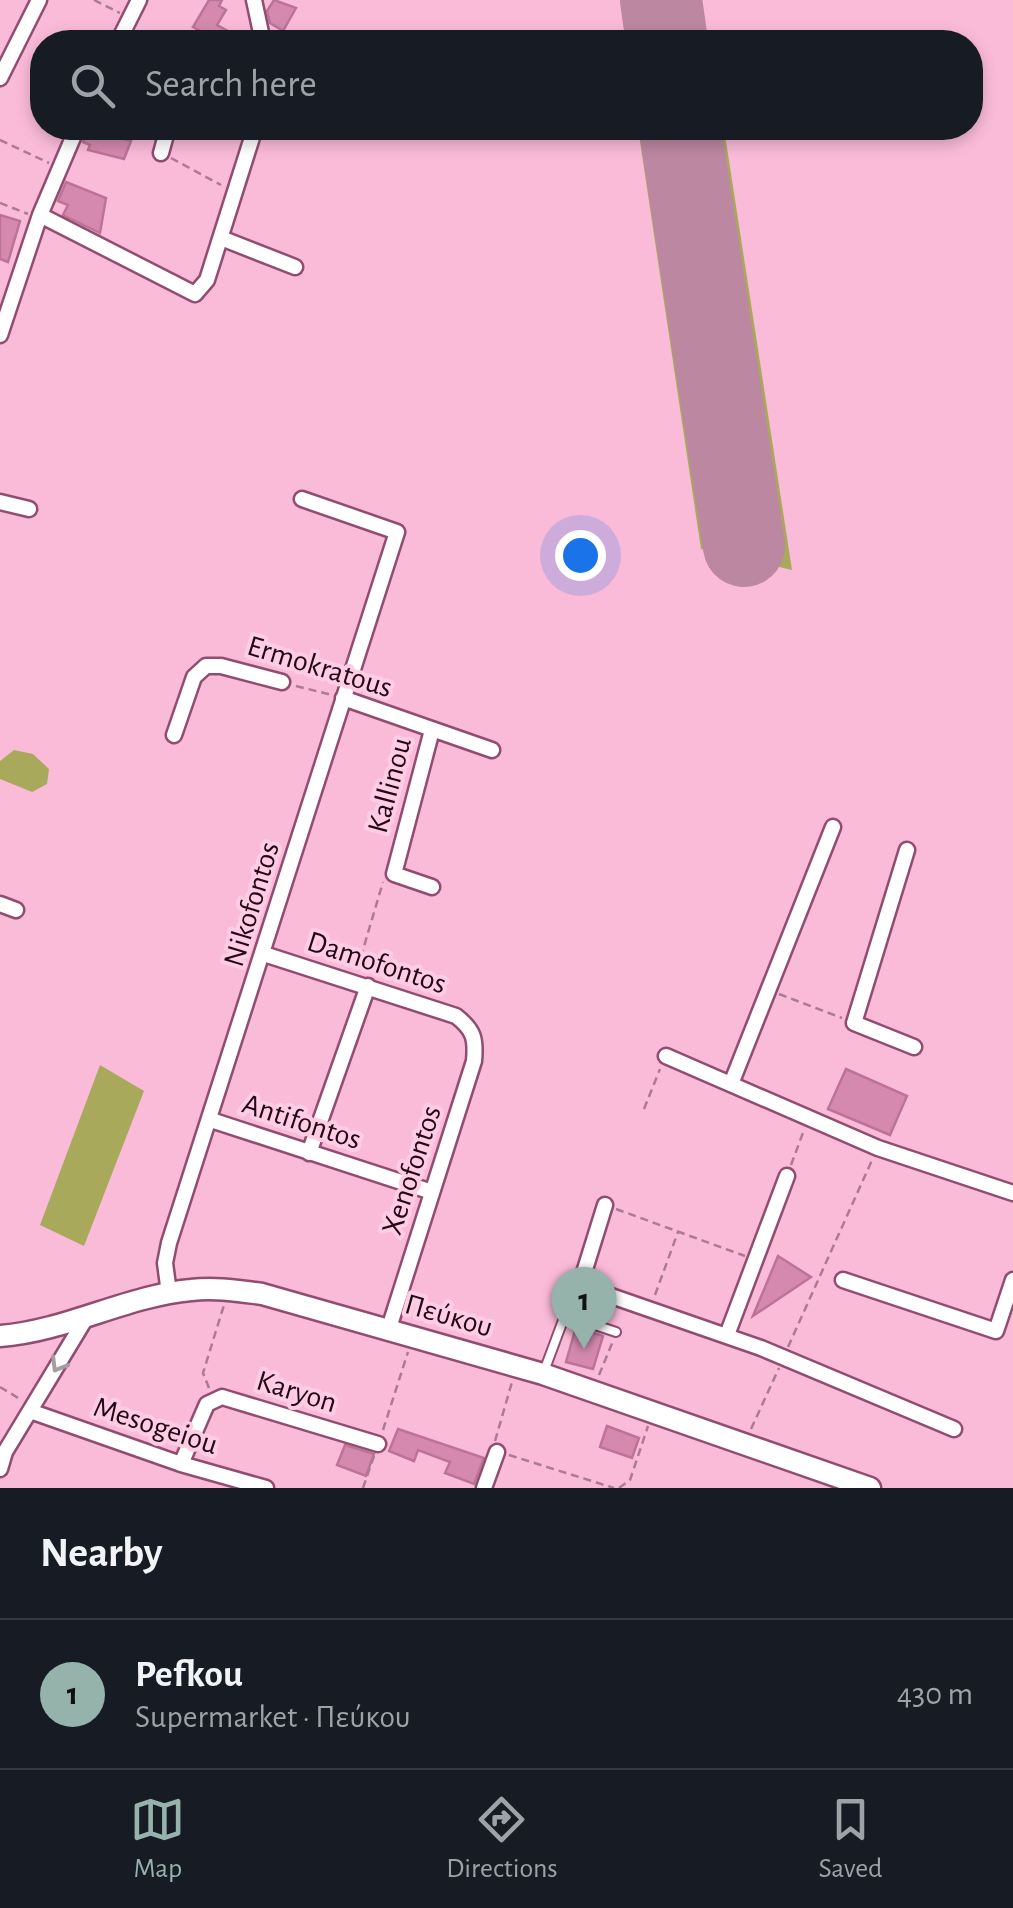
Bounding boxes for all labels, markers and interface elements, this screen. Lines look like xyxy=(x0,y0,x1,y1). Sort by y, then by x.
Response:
search box xyxy=(30,30,983,140)
icon: search xyxy=(65,58,120,113)
text: Search here xyxy=(145,66,317,104)
your location xyxy=(555,530,606,581)
street label: Ermokratous xyxy=(244,631,396,703)
street label: Kallinou xyxy=(363,734,417,836)
street label: Nikofontos xyxy=(219,838,285,970)
street label: Damofontos xyxy=(303,926,450,1000)
street label: Antifontos xyxy=(239,1089,365,1155)
street label: Xenofontos xyxy=(377,1102,447,1239)
pin: 1 xyxy=(552,1266,616,1349)
street label: Πεύκου xyxy=(402,1289,496,1343)
one-way arrow xyxy=(51,1354,70,1372)
street label: Karyon xyxy=(253,1366,340,1418)
street label: Mesogeiou xyxy=(90,1392,221,1460)
text: Nearby xyxy=(40,1532,163,1574)
text: Pefkou xyxy=(135,1656,243,1694)
text: 1 xyxy=(67,1678,78,1710)
text: 430 m xyxy=(897,1678,973,1710)
text: Supermarket · Πεύκου xyxy=(135,1701,411,1733)
tab: Map xyxy=(130,1792,185,1886)
tab: Directions xyxy=(446,1792,558,1886)
tab: Saved xyxy=(819,1792,883,1886)

